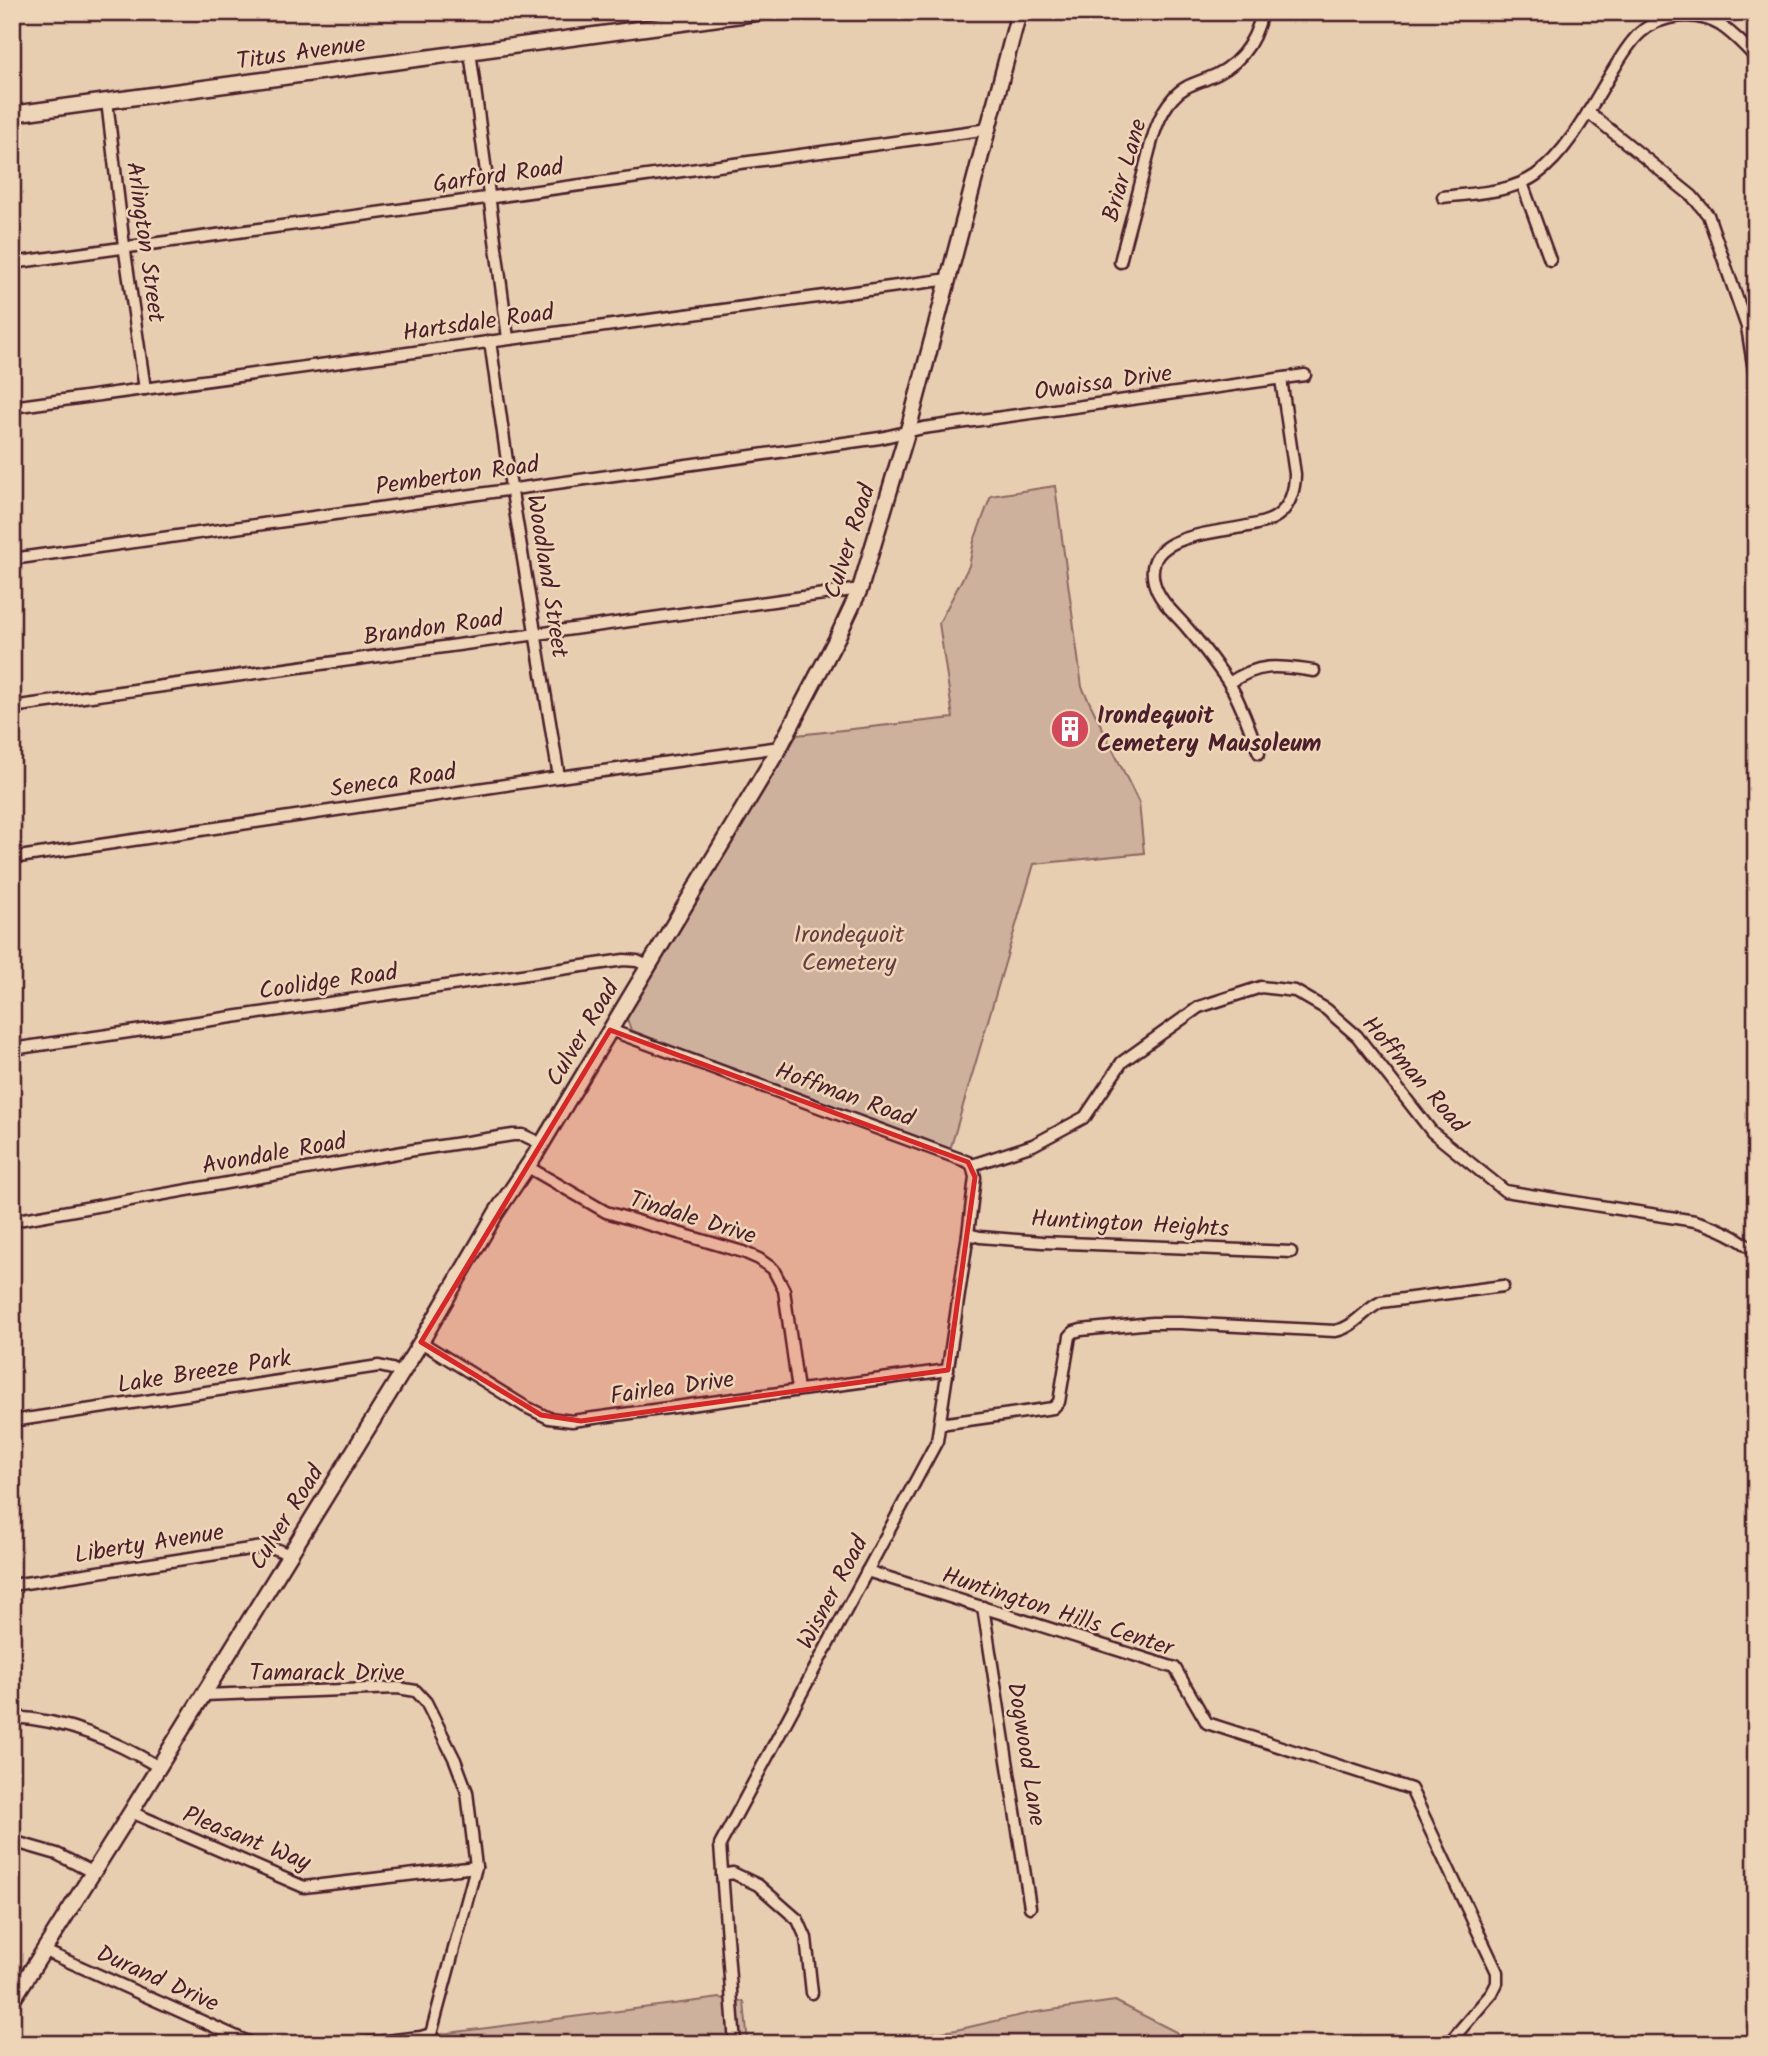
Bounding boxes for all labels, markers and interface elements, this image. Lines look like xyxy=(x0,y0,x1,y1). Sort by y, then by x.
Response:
street label: Titus Avenue xyxy=(234,25,368,82)
street label: Briar Lane xyxy=(1092,114,1159,227)
street label: Garford Road xyxy=(430,148,567,205)
street label: Arlington Street xyxy=(114,159,175,326)
street label: Hartsdale Road xyxy=(400,293,557,353)
street label: Owaissa Drive xyxy=(1032,354,1175,412)
street label: Pemberton Road xyxy=(373,446,543,507)
street label: Culver Road xyxy=(814,478,888,604)
street label: Woodland Street xyxy=(514,492,579,661)
street label: Brandon Road xyxy=(361,599,507,658)
place label: Irondequoit Cemetery Mausoleum xyxy=(1097,697,1321,764)
building icon: Irondequoit Cemetery Mausoleum xyxy=(1049,708,1091,750)
street label: Seneca Road xyxy=(328,753,460,810)
park label: Irondequoit Cemetery xyxy=(794,916,905,983)
street label: Coolidge Road xyxy=(256,953,401,1012)
street label: Culver Road xyxy=(536,972,631,1095)
street label: Hoffman Road xyxy=(1351,1007,1477,1144)
street label: Hoffman Road xyxy=(769,1052,921,1139)
street label: Avondale Road xyxy=(199,1122,351,1186)
street label: Tindale Drive xyxy=(624,1181,761,1256)
street label: Huntington Heights xyxy=(1030,1200,1230,1249)
street label: Lake Breeze Park xyxy=(115,1339,295,1405)
street label: Fairlea Drive xyxy=(608,1360,737,1417)
street label: Culver Road xyxy=(239,1456,336,1578)
street label: Liberty Avenue xyxy=(72,1513,227,1576)
street label: Wisner Road xyxy=(787,1528,880,1657)
street label: Huntington Hills Center xyxy=(937,1557,1180,1669)
street label: Tamarack Drive xyxy=(249,1654,405,1693)
street label: Dogwood Lane xyxy=(995,1679,1056,1829)
street label: Pleasant Way xyxy=(176,1796,317,1883)
street label: Durand Drive xyxy=(90,1935,225,2024)

